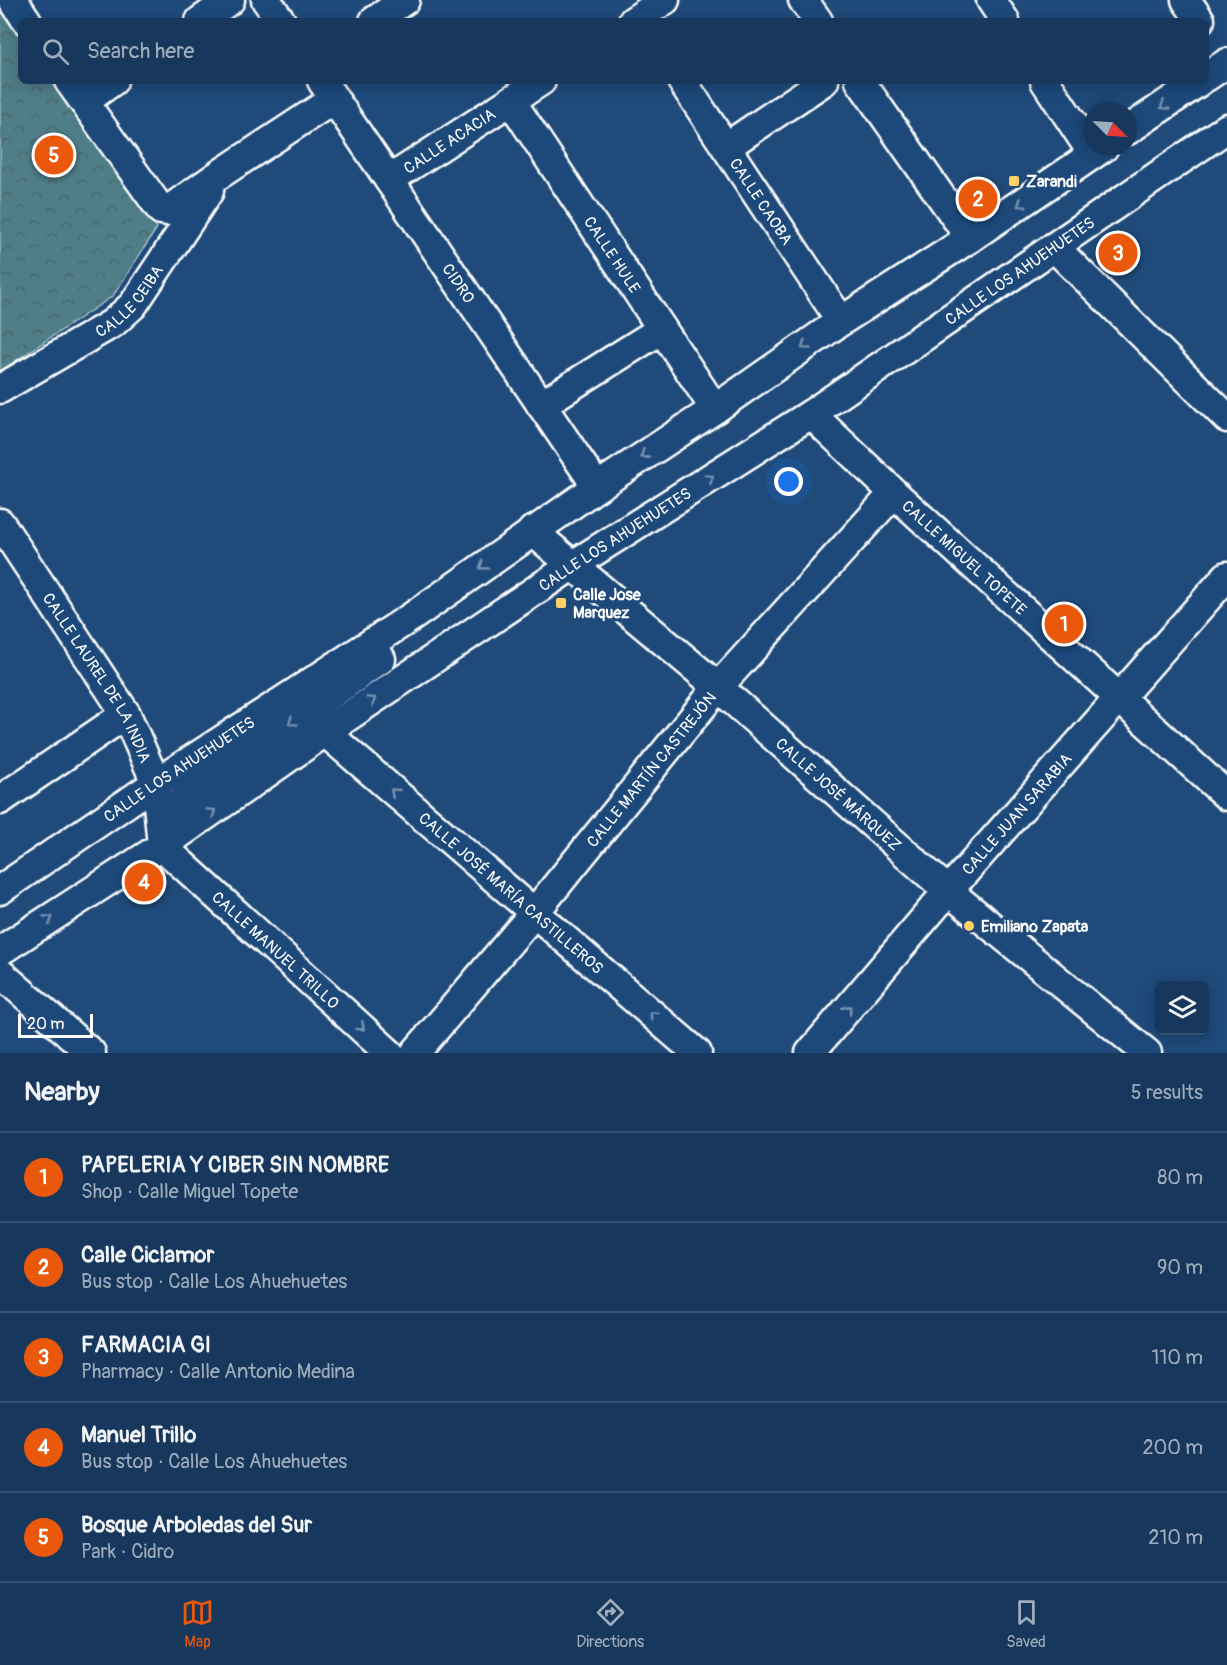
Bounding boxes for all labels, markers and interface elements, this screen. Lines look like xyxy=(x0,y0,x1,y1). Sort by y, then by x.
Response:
search box xyxy=(18,18,1209,84)
icon: search xyxy=(39,35,72,68)
text: Search here xyxy=(87,37,194,65)
one-way arrow xyxy=(1160,99,1171,110)
north arrow xyxy=(1083,102,1137,156)
street label: CALLE ACACIA xyxy=(400,104,500,179)
pin: 5 xyxy=(34,132,74,178)
street label: CALLE CAOBA xyxy=(725,154,797,249)
place label: Zarandi xyxy=(1026,172,1077,192)
marker: Zarandi xyxy=(1007,174,1021,188)
pin: 2 xyxy=(958,176,998,222)
one-way arrow xyxy=(1016,197,1027,208)
street label: CALLE HULE xyxy=(579,213,644,297)
street label: CALLE LOS AHUEHUETES xyxy=(942,213,1099,330)
pin: 3 xyxy=(1098,230,1138,276)
street label: CIDRO xyxy=(437,260,479,307)
street label: CALLE CEIBA xyxy=(92,261,168,342)
one-way arrow xyxy=(801,339,812,350)
one-way arrow xyxy=(640,448,650,460)
your location xyxy=(774,467,803,496)
one-way arrow xyxy=(703,474,714,485)
street label: CALLE LOS AHUEHUETES xyxy=(535,484,695,596)
street label: CALLE MIGUEL TOPETE xyxy=(897,496,1030,620)
one-way arrow xyxy=(479,558,490,569)
place label: Calle Jose Marquez xyxy=(573,585,642,623)
street label: CALLE LAUREL DE LA INDIA xyxy=(38,589,155,766)
marker: Calle Jose Marquez xyxy=(554,596,568,610)
pin: 1 xyxy=(1044,602,1084,646)
street label: CALLE MARTÍN CASTREJÓN xyxy=(583,688,721,852)
one-way arrow xyxy=(366,696,376,708)
street label: CALLE LOS AHUEHUETES xyxy=(100,713,259,827)
one-way arrow xyxy=(287,715,298,726)
street label: CALLE JOSÉ MÁRQUEZ xyxy=(771,734,905,856)
street label: CALLE JUAN SARABIA xyxy=(958,749,1076,879)
one-way arrow xyxy=(390,788,401,799)
one-way arrow xyxy=(205,808,216,819)
street label: CALLE JOSÉ MARÍA CASTILLEROS xyxy=(414,808,607,979)
pin: 4 xyxy=(124,860,164,904)
street label: CALLE MANUEL TRILLO xyxy=(207,887,343,1014)
one-way arrow xyxy=(43,915,53,927)
place label: Emiliano Zapata xyxy=(981,917,1089,937)
marker: Emiliano Zapata xyxy=(962,919,976,933)
map controls xyxy=(1155,981,1209,1035)
button: layers xyxy=(1155,981,1209,1035)
one-way arrow xyxy=(841,1005,852,1016)
scale bar xyxy=(18,1011,93,1038)
one-way arrow xyxy=(649,1011,660,1022)
text: 20 m xyxy=(27,1014,65,1034)
one-way arrow xyxy=(354,1020,364,1031)
text: Nearby xyxy=(24,1076,100,1108)
text: 5 results xyxy=(1131,1080,1203,1105)
text: PAPELERIA Y CIBER SIN NOMBRE xyxy=(81,1151,389,1179)
text: 1 xyxy=(40,1165,47,1190)
text: 80 m xyxy=(1157,1165,1203,1190)
text: Shop · Calle Miguel Topete xyxy=(81,1179,298,1204)
text: Calle Ciclamor xyxy=(81,1241,214,1269)
text: 2 xyxy=(38,1255,49,1280)
text: 90 m xyxy=(1157,1255,1203,1280)
text: Bus stop · Calle Los Ahuehuetes xyxy=(81,1269,347,1294)
text: FARMACIA GI xyxy=(81,1331,211,1359)
text: 3 xyxy=(38,1345,49,1370)
text: 110 m xyxy=(1152,1345,1203,1370)
text: Pharmacy · Calle Antonio Medina xyxy=(81,1359,355,1384)
text: Manuel Trillo xyxy=(81,1421,196,1449)
text: 4 xyxy=(38,1435,49,1460)
text: 200 m xyxy=(1142,1435,1203,1460)
text: Bus stop · Calle Los Ahuehuetes xyxy=(81,1449,347,1474)
text: Bosque Arboledas del Sur xyxy=(81,1511,312,1539)
text: 5 xyxy=(38,1525,49,1550)
text: 210 m xyxy=(1148,1525,1203,1550)
text: Park · Cidro xyxy=(81,1539,174,1564)
tab: Map xyxy=(181,1596,214,1652)
tab: Directions xyxy=(576,1596,644,1652)
tab: Saved xyxy=(1006,1596,1046,1652)

